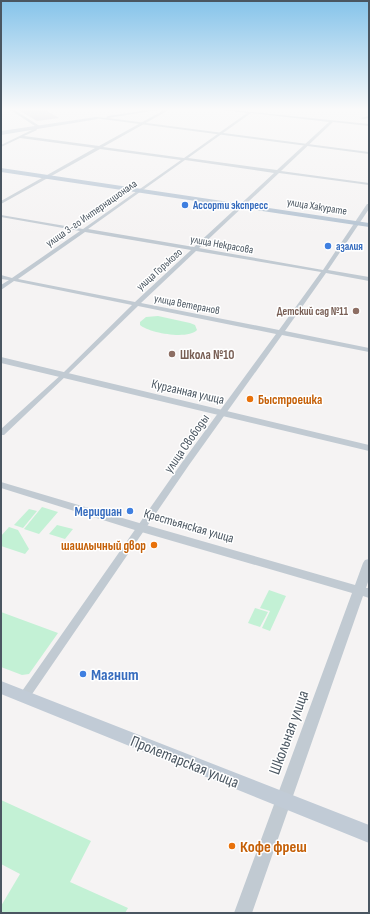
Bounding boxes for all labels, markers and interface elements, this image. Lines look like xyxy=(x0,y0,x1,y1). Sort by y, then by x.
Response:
street label: улица 3-го Интернационала xyxy=(43,177,139,250)
street label: улица Хакурате xyxy=(286,195,348,218)
place label: Ассорти экспресс xyxy=(192,199,269,212)
marker: Ассорти экспресс xyxy=(180,200,190,210)
street label: улица Некрасова xyxy=(189,233,255,256)
place label: азалия xyxy=(336,240,363,253)
marker: азалия xyxy=(323,241,333,251)
street label: улица Горького xyxy=(134,245,185,293)
street label: улица Ветеранов xyxy=(153,292,221,317)
place label: Детский сад №11 xyxy=(277,305,349,318)
marker: Детский сад №11 xyxy=(351,306,361,316)
place label: Школа №10 xyxy=(180,347,234,363)
marker: Школа №10 xyxy=(167,349,177,359)
street label: Курганная улица xyxy=(150,376,226,408)
place label: Быстроешка xyxy=(258,392,322,408)
marker: Быстроешка xyxy=(245,394,255,404)
street label: улица Свободы xyxy=(161,411,213,476)
place label: Меридиан xyxy=(75,504,122,520)
street label: Крестьянская улица xyxy=(142,505,236,546)
marker: Меридиан xyxy=(125,506,135,516)
place label: шашлычный двор xyxy=(61,538,146,554)
marker: шашлычный двор xyxy=(149,540,159,550)
place label: Магнит xyxy=(91,666,139,685)
marker: Магнит xyxy=(78,669,88,679)
street label: Школьная улица xyxy=(265,688,313,777)
street label: Пролетарская улица xyxy=(128,732,241,793)
place label: Кофе фреш xyxy=(240,838,307,857)
marker: Кофе фреш xyxy=(227,841,237,851)

